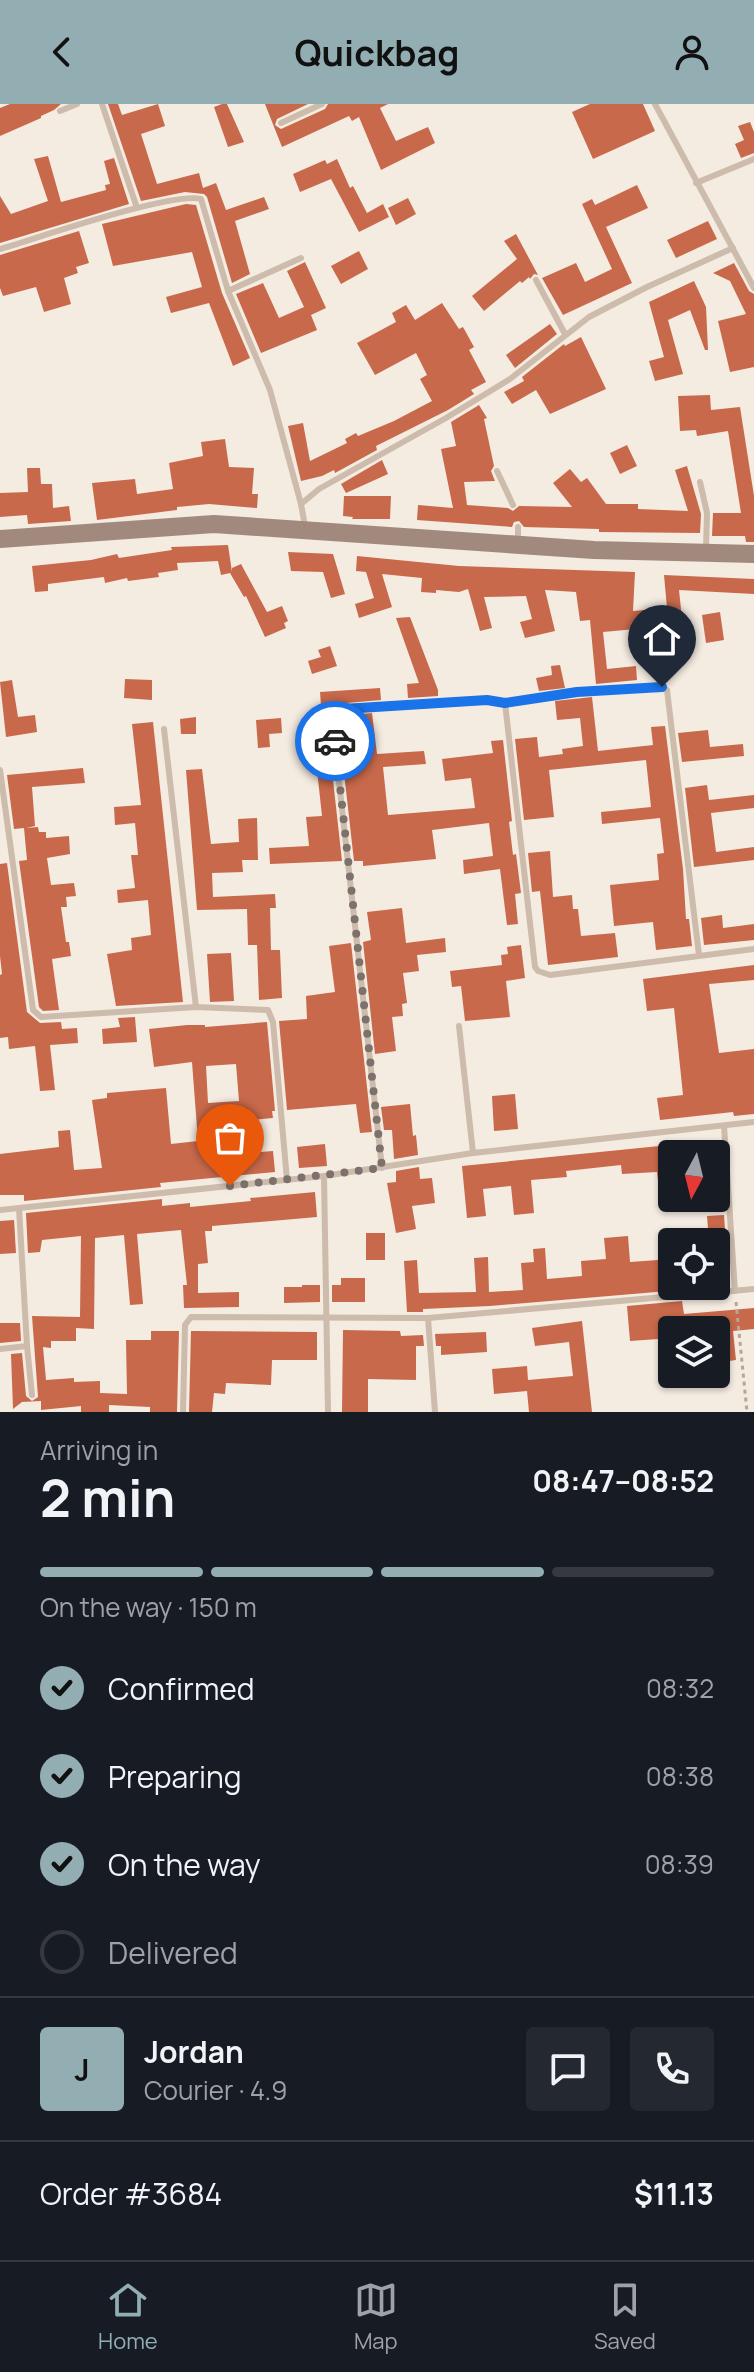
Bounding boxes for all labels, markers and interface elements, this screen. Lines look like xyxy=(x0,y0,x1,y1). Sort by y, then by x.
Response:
text: Quickbag xyxy=(295,28,459,77)
icon: back xyxy=(40,30,84,74)
icon: person xyxy=(670,30,714,74)
pin xyxy=(628,605,696,687)
icon: home xyxy=(640,617,684,661)
courier xyxy=(295,701,375,781)
icon: car xyxy=(313,719,357,763)
pin xyxy=(196,1104,264,1186)
icon: bag xyxy=(208,1116,252,1160)
north arrow xyxy=(658,1140,730,1212)
map controls xyxy=(658,1140,730,1388)
button: locate xyxy=(658,1228,730,1300)
button: layers xyxy=(658,1316,730,1388)
text: Arriving in xyxy=(40,1432,158,1468)
text: 08:47–08:52 xyxy=(532,1460,714,1501)
text: 2 min xyxy=(40,1462,175,1533)
text: On the way · 150 m xyxy=(40,1589,257,1625)
icon: check xyxy=(40,1666,84,1710)
text: Confirmed xyxy=(108,1668,255,1709)
text: 08:32 xyxy=(646,1670,714,1706)
icon: check xyxy=(40,1754,84,1798)
text: Preparing xyxy=(108,1756,242,1797)
text: 08:38 xyxy=(646,1758,714,1794)
icon: check xyxy=(40,1842,84,1886)
text: On the way xyxy=(108,1844,261,1885)
text: 08:39 xyxy=(645,1846,714,1882)
text: Delivered xyxy=(108,1932,238,1973)
button: chat xyxy=(526,2027,610,2111)
button: phone xyxy=(630,2027,714,2111)
text: Jordan xyxy=(144,2031,244,2072)
text: J xyxy=(74,2049,90,2090)
text: Courier · 4.9 xyxy=(144,2072,287,2108)
text: Order #3684 xyxy=(40,2173,222,2214)
text: $11.13 xyxy=(634,2173,714,2214)
tab: Home xyxy=(98,2278,158,2356)
tab: Map xyxy=(354,2278,398,2356)
tab: Saved xyxy=(594,2278,656,2356)

